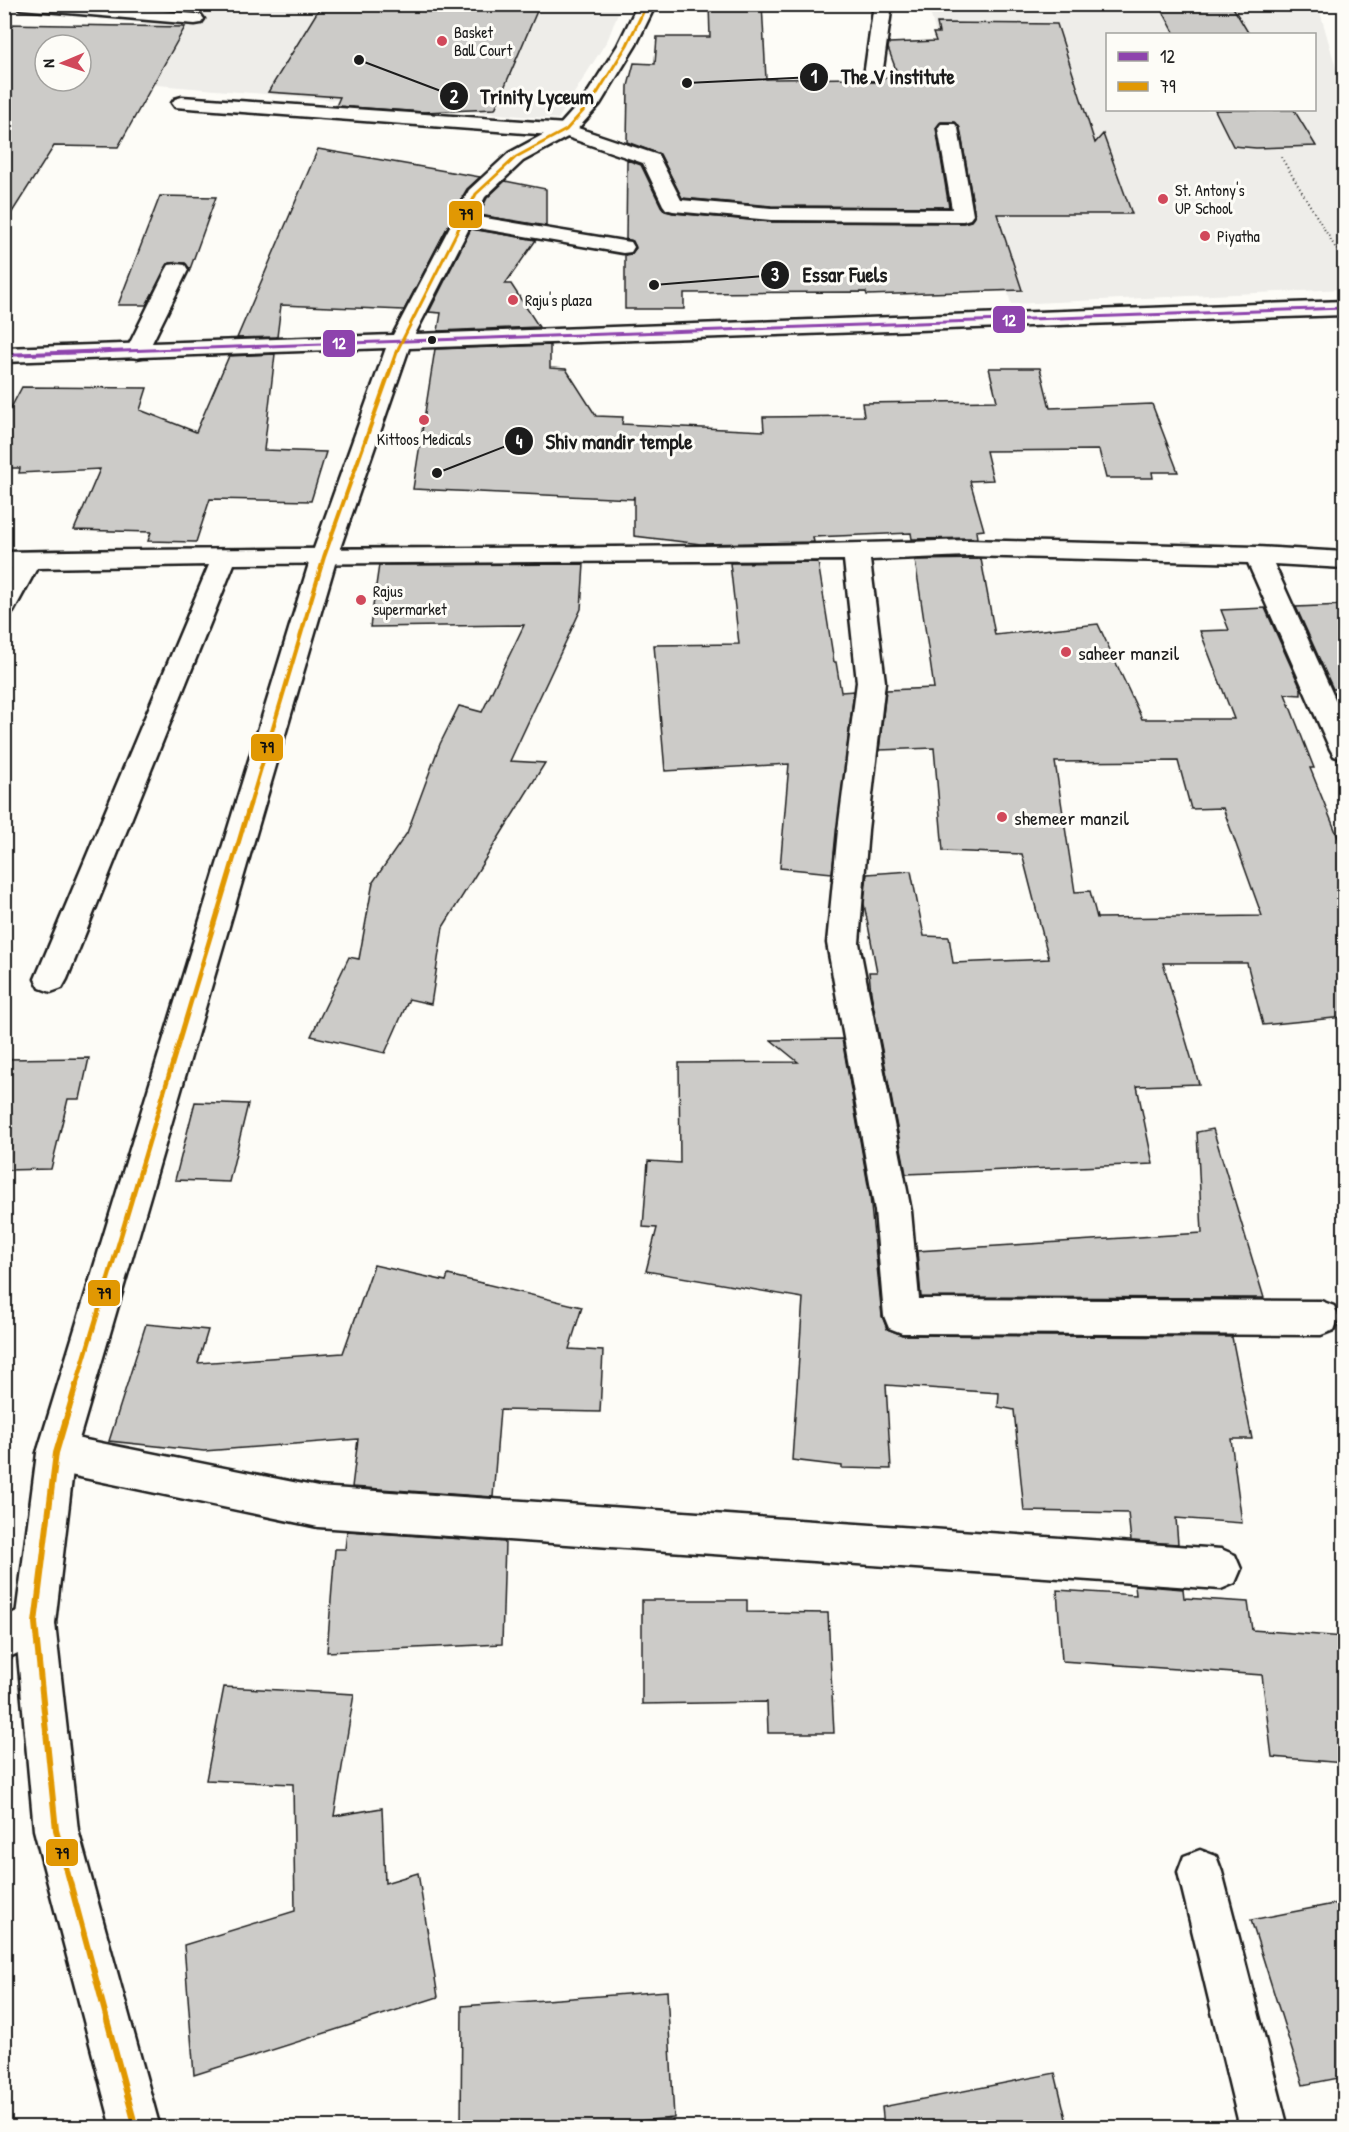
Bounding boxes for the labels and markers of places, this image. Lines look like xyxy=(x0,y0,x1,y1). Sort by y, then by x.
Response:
place label: Basket Ball Court xyxy=(454,21,513,61)
marker: Basket Ball Court xyxy=(435,34,449,48)
callout: The V institute xyxy=(799,57,967,96)
callout: Trinity Lyceum xyxy=(439,77,606,116)
place label: St. Antony's UP School xyxy=(1175,179,1245,219)
marker: St. Antony's UP School xyxy=(1156,192,1170,206)
place label: Piyatha xyxy=(1217,225,1260,247)
marker: Piyatha xyxy=(1198,229,1212,243)
callout: Essar Fuels xyxy=(760,256,899,295)
place label: Raju's plaza xyxy=(525,289,592,311)
marker: Raju's plaza xyxy=(506,293,520,307)
unlabelled marker xyxy=(426,334,438,346)
marker: Kittoos Medicals xyxy=(417,413,431,427)
callout: Shiv mandir temple xyxy=(504,422,705,461)
place label: Kittoos Medicals xyxy=(377,428,471,450)
place label: Rajus supermarket xyxy=(373,580,447,620)
marker: Rajus supermarket xyxy=(354,593,368,607)
place label: saheer manzil xyxy=(1078,639,1180,666)
marker: saheer manzil xyxy=(1059,645,1073,659)
place label: shemeer manzil xyxy=(1014,804,1129,831)
marker: shemeer manzil xyxy=(995,810,1009,824)

